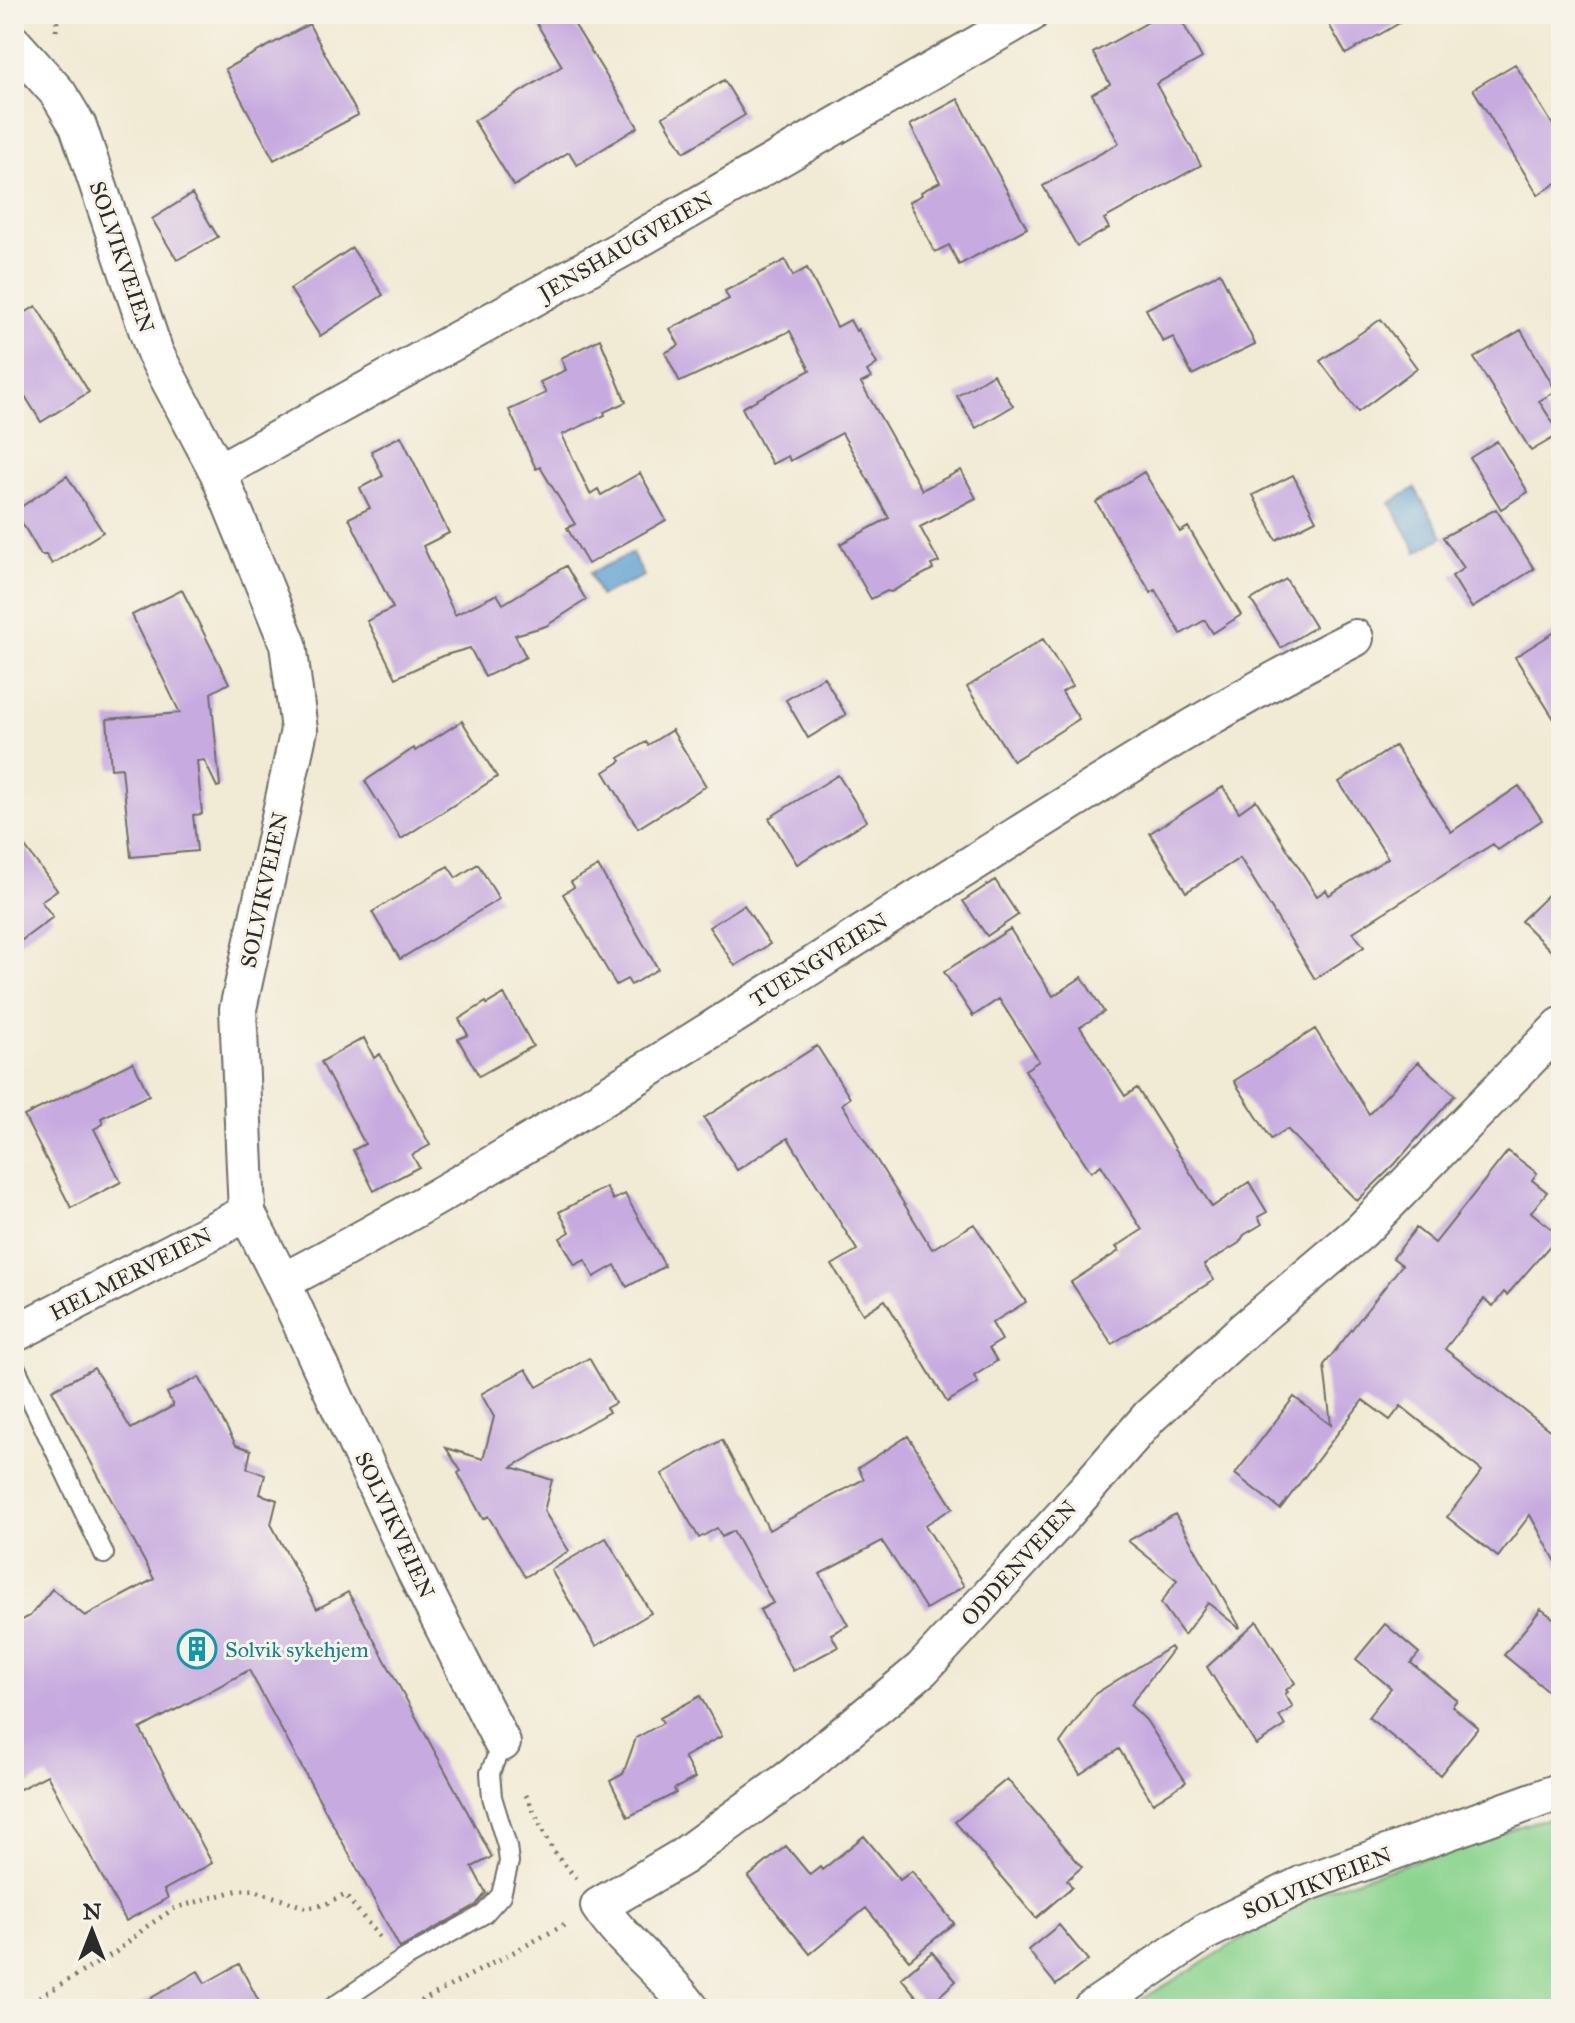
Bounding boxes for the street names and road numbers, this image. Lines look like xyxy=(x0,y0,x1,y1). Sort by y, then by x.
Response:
street label: SOLVIKVEIEN xyxy=(83,178,161,337)
street label: JENSHAUGVEIEN xyxy=(532,185,718,308)
street label: SOLVIKVEIEN xyxy=(234,809,294,970)
street label: TUENGVEIEN xyxy=(745,907,893,1013)
street label: HELMERVEIEN xyxy=(45,1221,217,1327)
street label: SOLVIKVEIEN xyxy=(349,1448,441,1603)
street label: ODDENVEIEN xyxy=(955,1494,1083,1631)
street label: SOLVIKVEIEN xyxy=(1239,1841,1396,1925)

